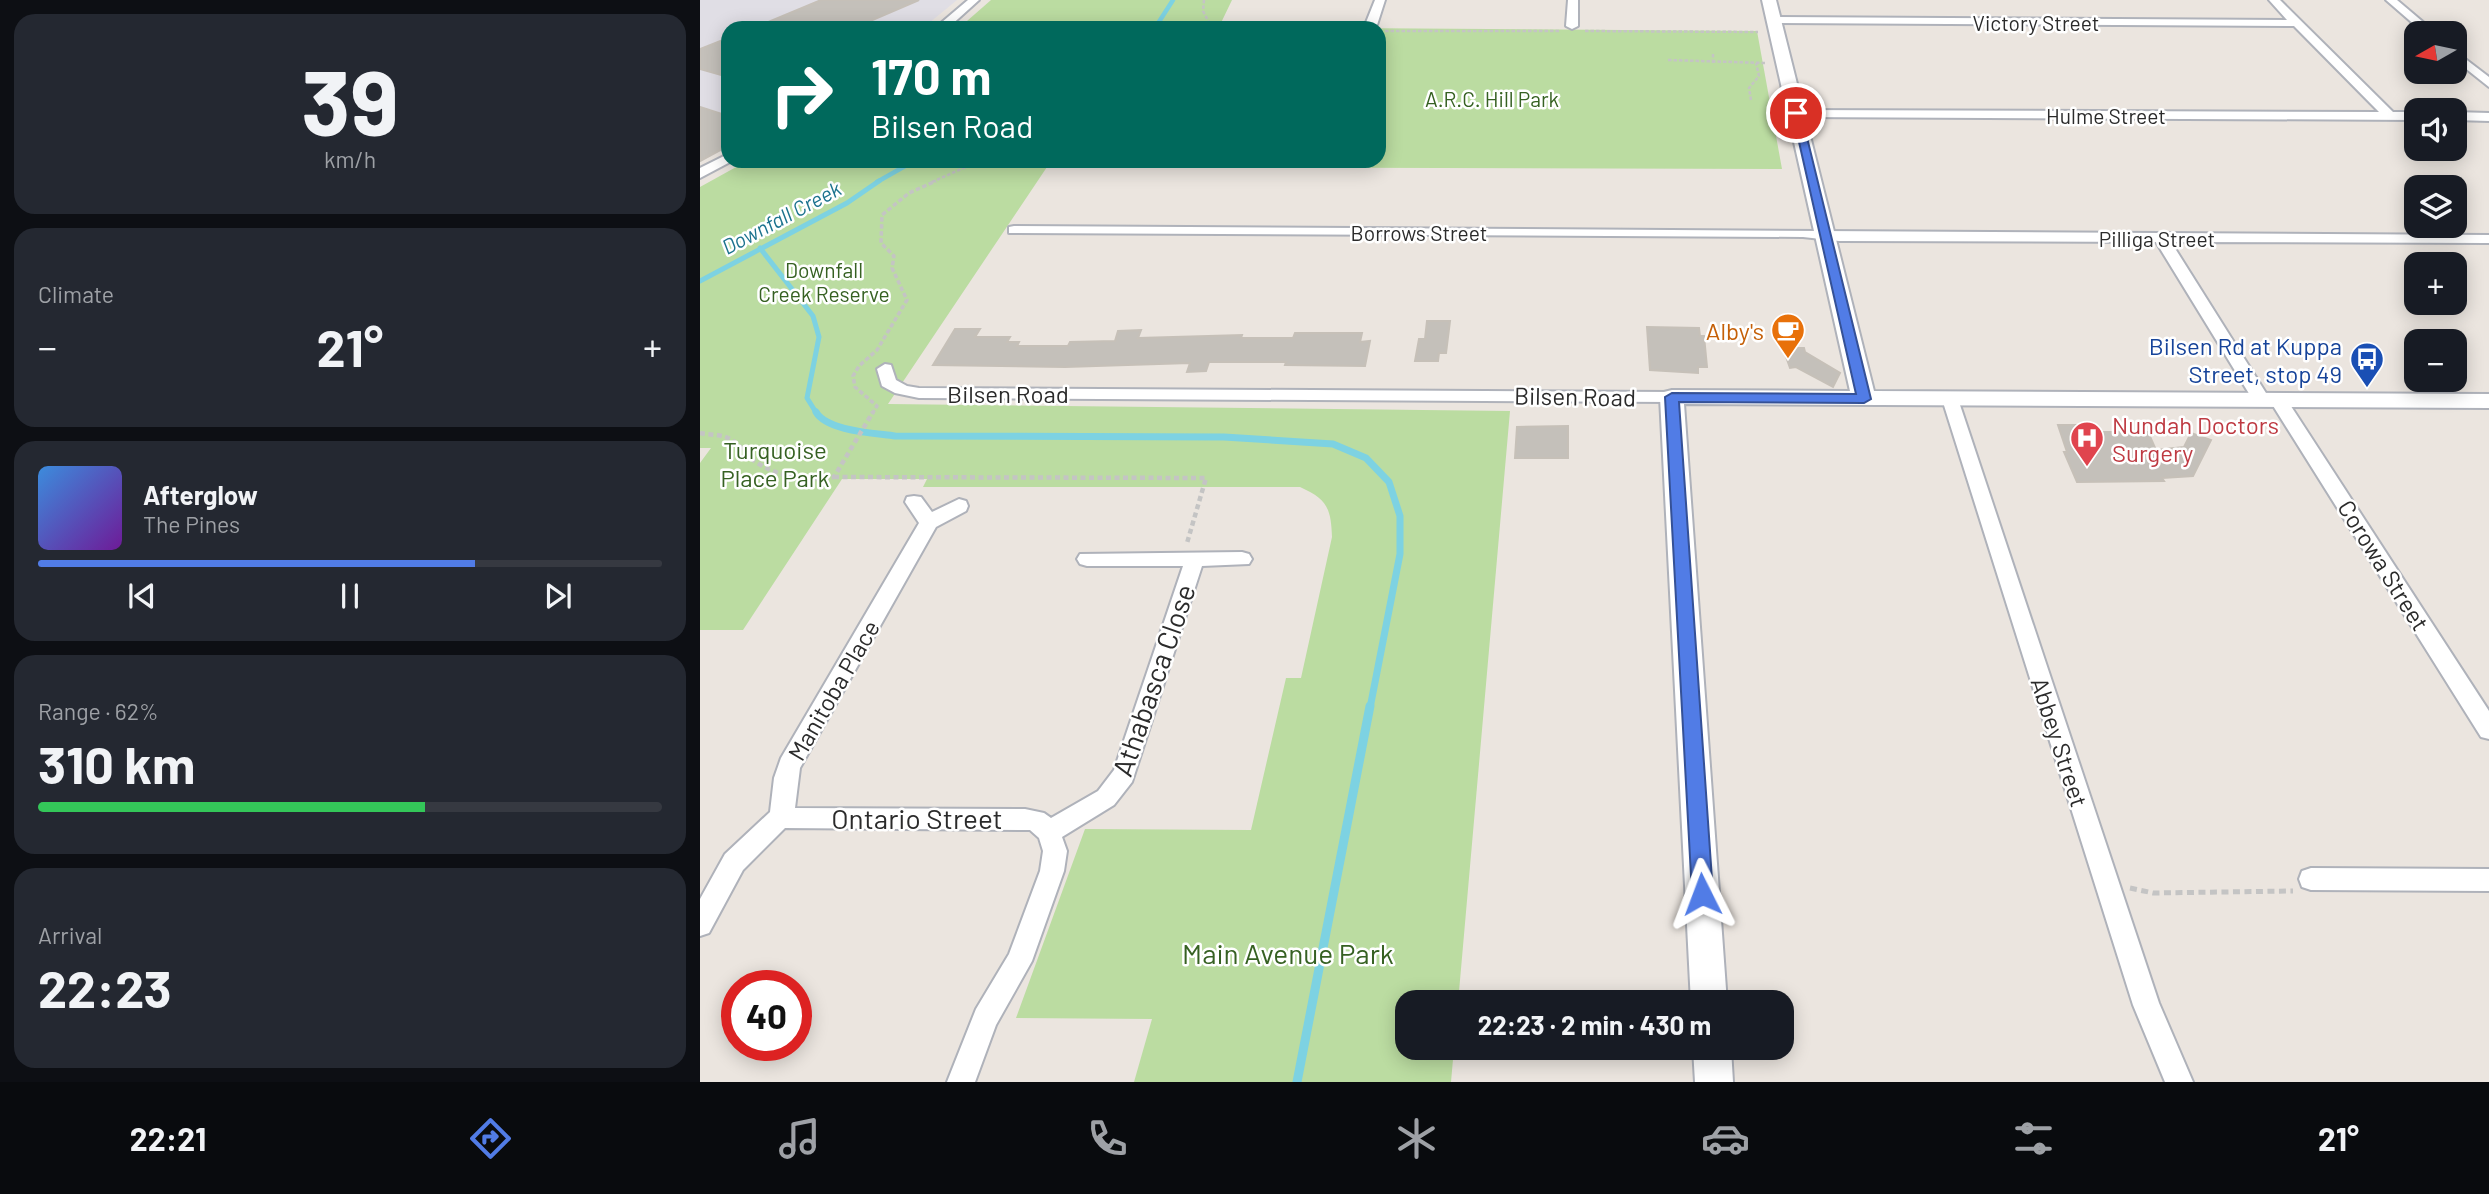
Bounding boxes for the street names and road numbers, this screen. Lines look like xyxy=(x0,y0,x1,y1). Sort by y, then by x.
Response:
street label: Victory Street xyxy=(1973,10,2099,35)
street label: Hulme Street xyxy=(2046,103,2166,128)
street label: Borrows Street xyxy=(1351,220,1487,245)
street label: Pilliga Street xyxy=(2099,226,2215,251)
street label: Bilsen Road xyxy=(947,379,1069,408)
street label: Bilsen Road xyxy=(1514,380,1636,412)
street label: Corowa Street xyxy=(2332,494,2436,636)
street label: Athabasca Close xyxy=(1104,579,1202,781)
street label: Manitoba Place xyxy=(781,615,885,765)
street label: Abbey Street xyxy=(2025,674,2095,810)
street label: Ontario Street xyxy=(831,801,1003,835)

